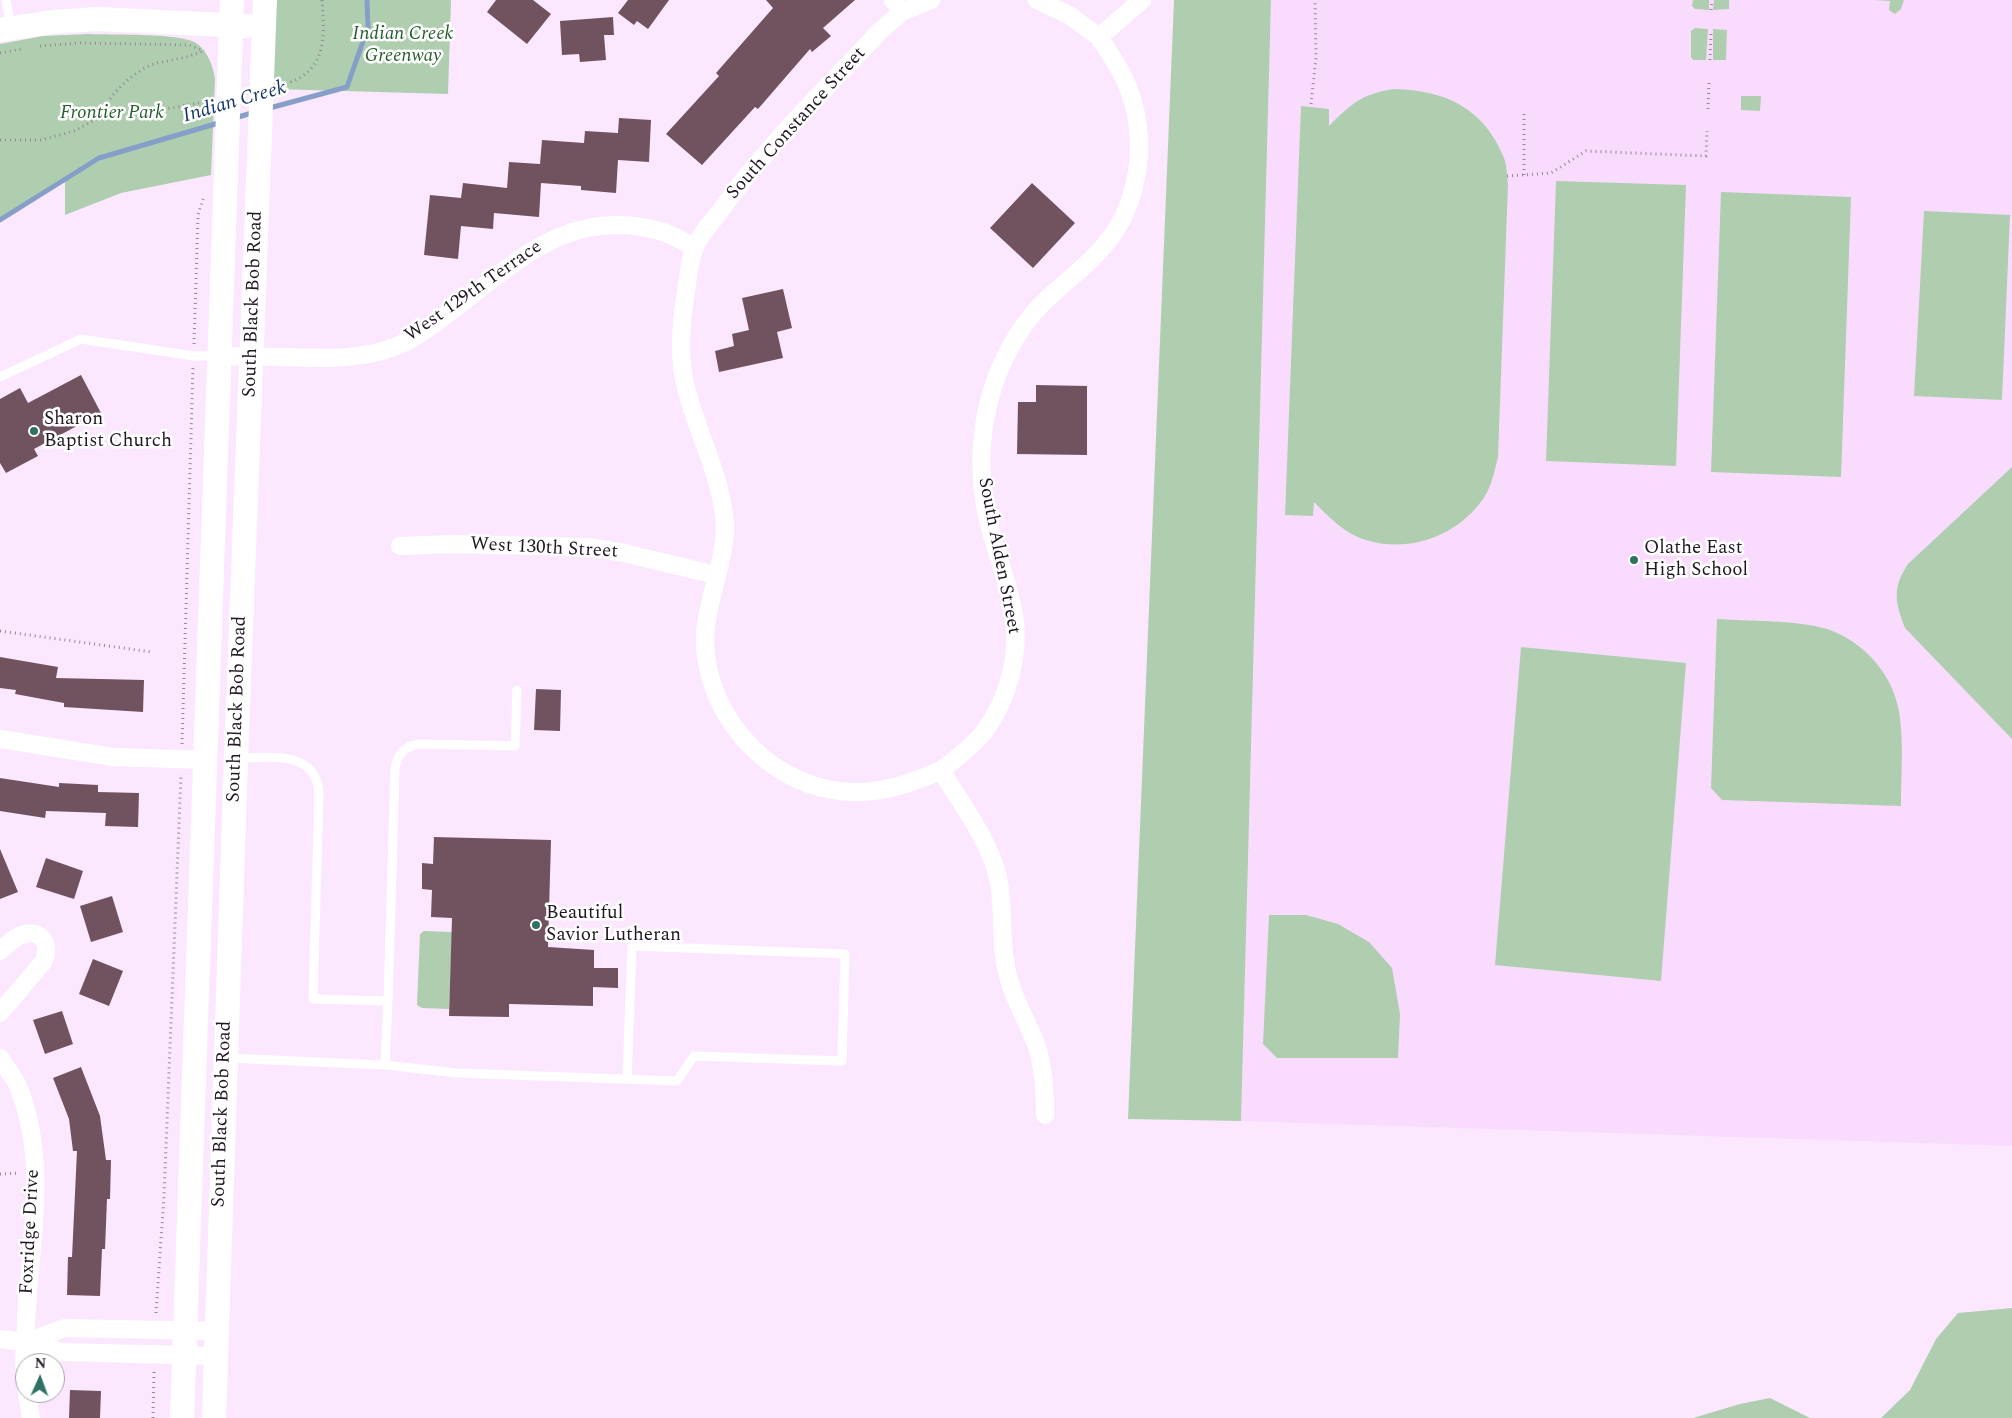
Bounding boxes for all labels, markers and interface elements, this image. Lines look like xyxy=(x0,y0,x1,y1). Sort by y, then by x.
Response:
park label: Indian Creek Greenway xyxy=(353,24,453,68)
street label: South Constance Street xyxy=(723,43,871,205)
water label: Indian Creek xyxy=(181,77,289,129)
park label: Frontier Park xyxy=(60,103,164,125)
street label: South Black Bob Road xyxy=(239,210,269,398)
street label: West 129th Terrace xyxy=(401,236,547,348)
place label: Sharon Baptist Church xyxy=(44,409,172,453)
marker: Sharon Baptist Church xyxy=(28,425,40,437)
street label: South Alden Street xyxy=(972,476,1024,636)
street label: West 130th Street xyxy=(470,534,618,564)
place label: Olathe East High School xyxy=(1644,538,1748,582)
marker: Olathe East High School xyxy=(1628,554,1640,566)
street label: South Black Bob Road xyxy=(223,615,253,803)
place label: Beautiful Savior Lutheran xyxy=(546,903,681,947)
marker: Beautiful Savior Lutheran xyxy=(530,919,542,931)
street label: South Black Bob Road xyxy=(208,1020,238,1208)
street label: Foxridge Drive xyxy=(16,1169,46,1295)
north arrow xyxy=(15,1353,65,1403)
text: N xyxy=(34,1353,47,1374)

